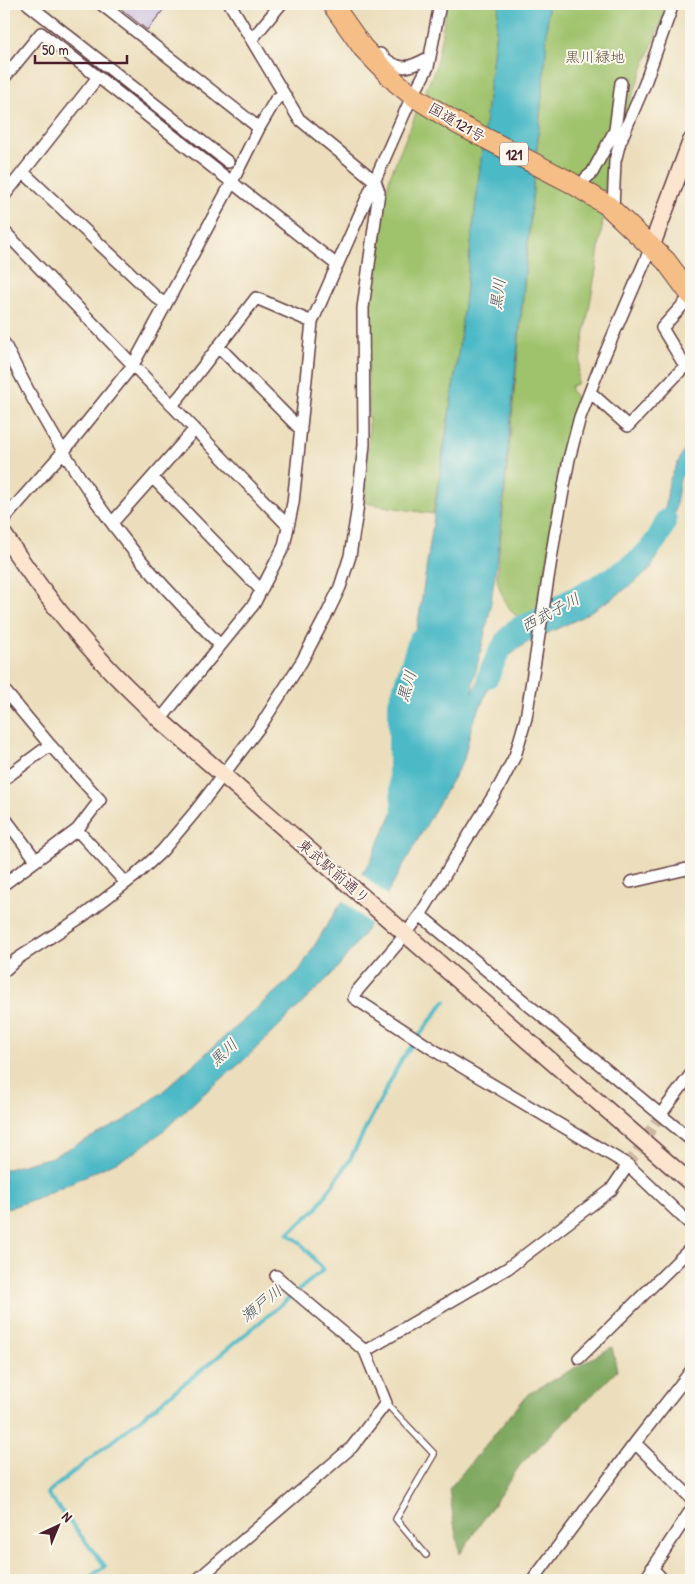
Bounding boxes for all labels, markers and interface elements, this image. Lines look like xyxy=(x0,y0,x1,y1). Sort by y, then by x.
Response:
scale bar xyxy=(35,32,128,64)
text: 50 m xyxy=(42,39,69,60)
park label: 黒川緑地 xyxy=(565,46,625,67)
street label: 国道121号 xyxy=(425,97,489,147)
road number: 121 xyxy=(500,142,528,166)
water label: 黒川 xyxy=(484,277,510,311)
water label: 西武子川 xyxy=(517,587,583,637)
water label: 黒川 xyxy=(391,667,421,705)
street label: 東武駅前通り xyxy=(293,834,375,908)
water label: 黒川 xyxy=(204,1033,242,1071)
water label: 瀬戸川 xyxy=(235,1279,287,1327)
north arrow xyxy=(32,1502,82,1552)
text: N xyxy=(58,1507,77,1526)

